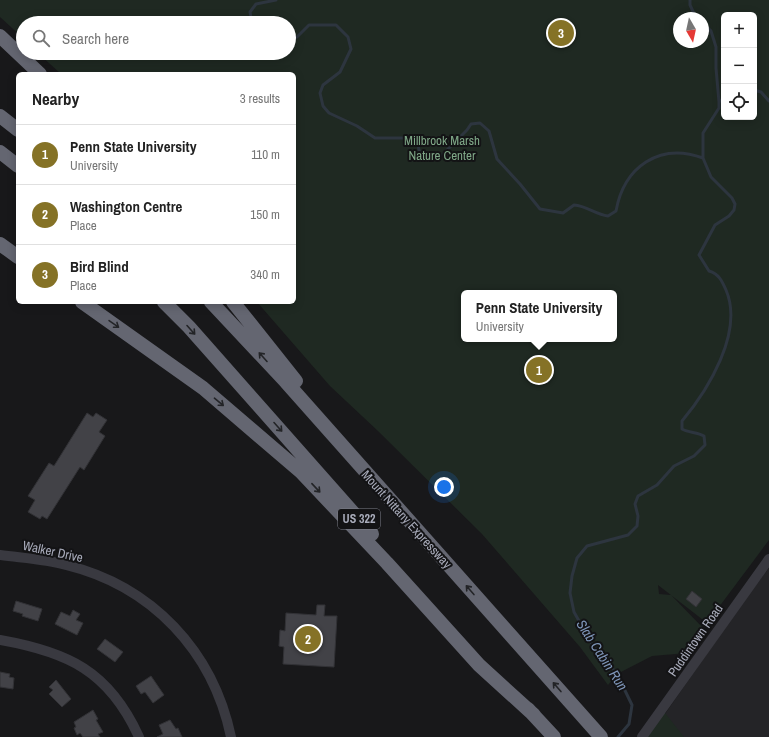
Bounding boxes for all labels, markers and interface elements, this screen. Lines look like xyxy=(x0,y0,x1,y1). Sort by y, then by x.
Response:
north arrow xyxy=(673,12,709,48)
map controls xyxy=(721,12,757,120)
button: + xyxy=(721,12,757,48)
search box xyxy=(16,16,296,60)
pin: 3 xyxy=(548,18,574,48)
icon: search xyxy=(30,27,52,49)
text: Search here xyxy=(62,28,129,49)
button: − xyxy=(721,48,757,84)
button: locate xyxy=(721,84,757,120)
text: Nearby xyxy=(32,87,79,110)
text: 3 results xyxy=(240,90,280,107)
park label: Millbrook Marsh Nature Center xyxy=(404,132,480,164)
text: Penn State University xyxy=(70,136,196,157)
text: 1 xyxy=(42,146,48,163)
text: 110 m xyxy=(251,146,280,163)
text: University xyxy=(70,157,118,174)
text: Washington Centre xyxy=(70,196,182,217)
text: 2 xyxy=(42,206,48,223)
text: 150 m xyxy=(250,206,280,223)
text: Place xyxy=(70,217,97,234)
text: Bird Blind xyxy=(70,256,129,277)
text: 3 xyxy=(42,266,48,283)
text: 340 m xyxy=(250,266,280,283)
text: Place xyxy=(70,277,97,294)
popup xyxy=(461,290,617,342)
text: Penn State University xyxy=(476,297,602,318)
text: University xyxy=(476,318,524,335)
one-way arrow xyxy=(108,320,119,329)
one-way arrow xyxy=(186,325,196,335)
one-way arrow xyxy=(258,352,267,362)
pin: 1 xyxy=(526,355,552,385)
one-way arrow xyxy=(213,397,224,406)
one-way arrow xyxy=(273,422,282,432)
street label: Mount Nittany Expressway xyxy=(358,467,456,573)
your location xyxy=(434,477,454,497)
one-way arrow xyxy=(311,483,321,493)
road number: US 322 xyxy=(338,509,380,529)
street label: Walker Drive xyxy=(21,537,85,566)
one-way arrow xyxy=(466,586,475,596)
street label: Puddintown Road xyxy=(664,601,727,680)
water label: Slab Cabin Run xyxy=(572,616,632,694)
pin: 2 xyxy=(295,624,321,654)
one-way arrow xyxy=(553,682,562,692)

